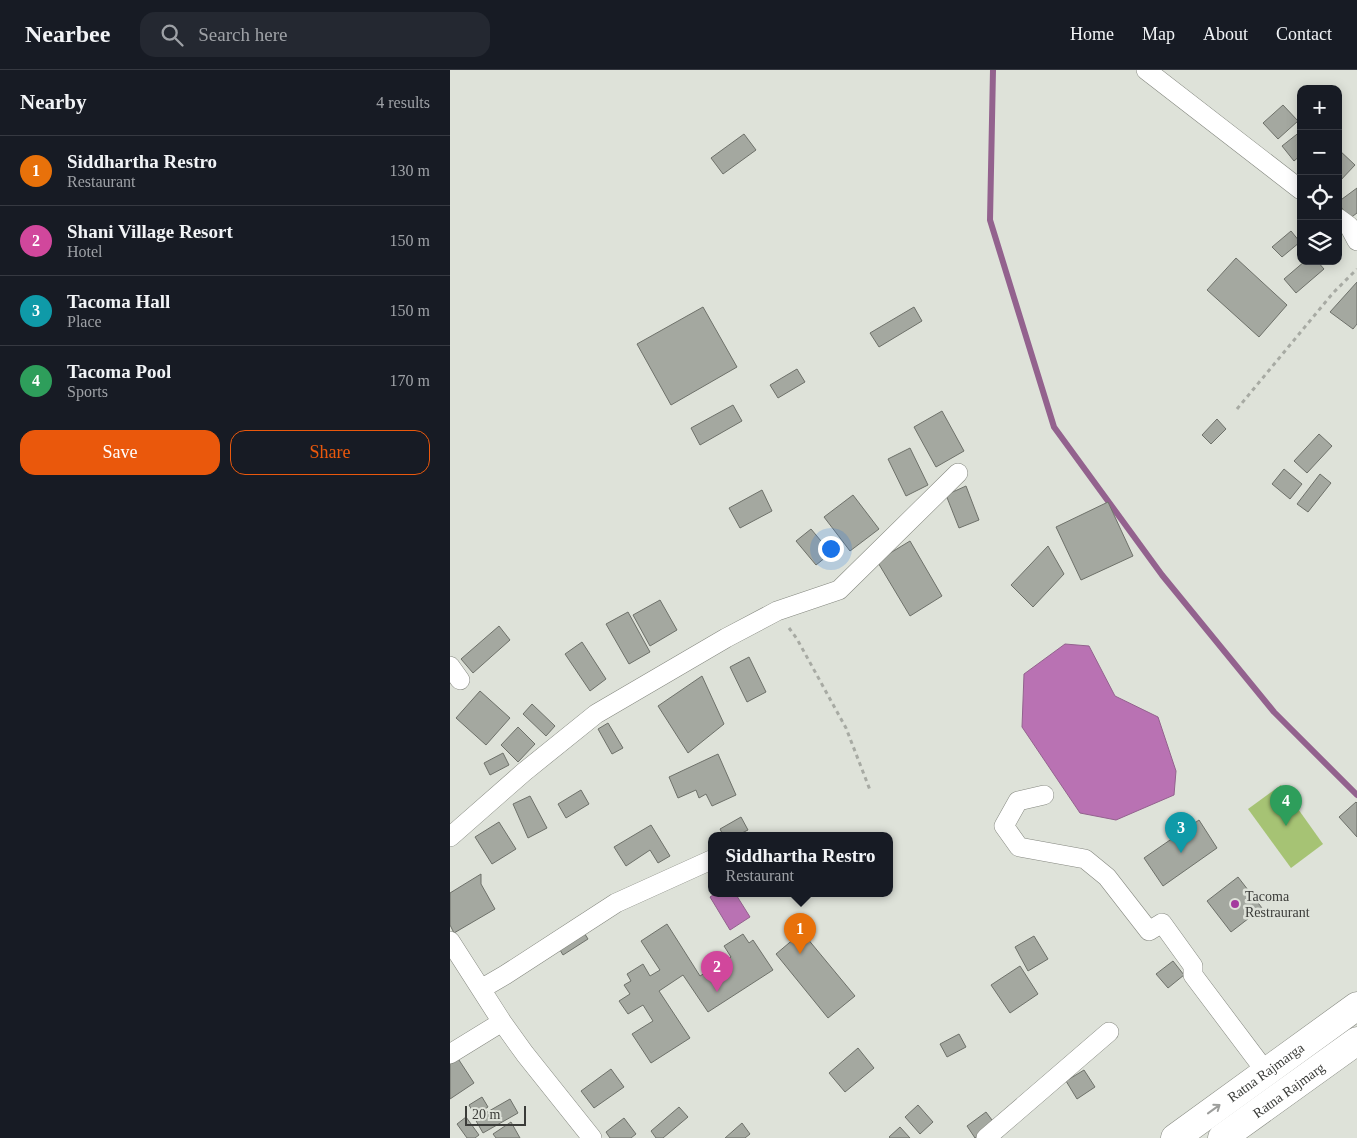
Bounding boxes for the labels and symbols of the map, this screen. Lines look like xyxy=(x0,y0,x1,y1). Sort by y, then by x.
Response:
your location xyxy=(818,536,844,562)
pin: 4 xyxy=(1270,785,1302,826)
pin: 3 xyxy=(1165,812,1197,853)
place label: Tacoma Restraurant xyxy=(1245,889,1310,920)
marker: Tacoma Restraurant xyxy=(1229,898,1241,910)
pin: 1 xyxy=(784,913,816,954)
pin: 2 xyxy=(701,951,733,992)
street label: Ratna Rajmarga xyxy=(1225,1039,1307,1105)
street label: Ratna Rajmarg xyxy=(1250,1058,1328,1122)
scale bar xyxy=(465,1103,526,1126)
one-way arrow xyxy=(1207,1104,1221,1115)

